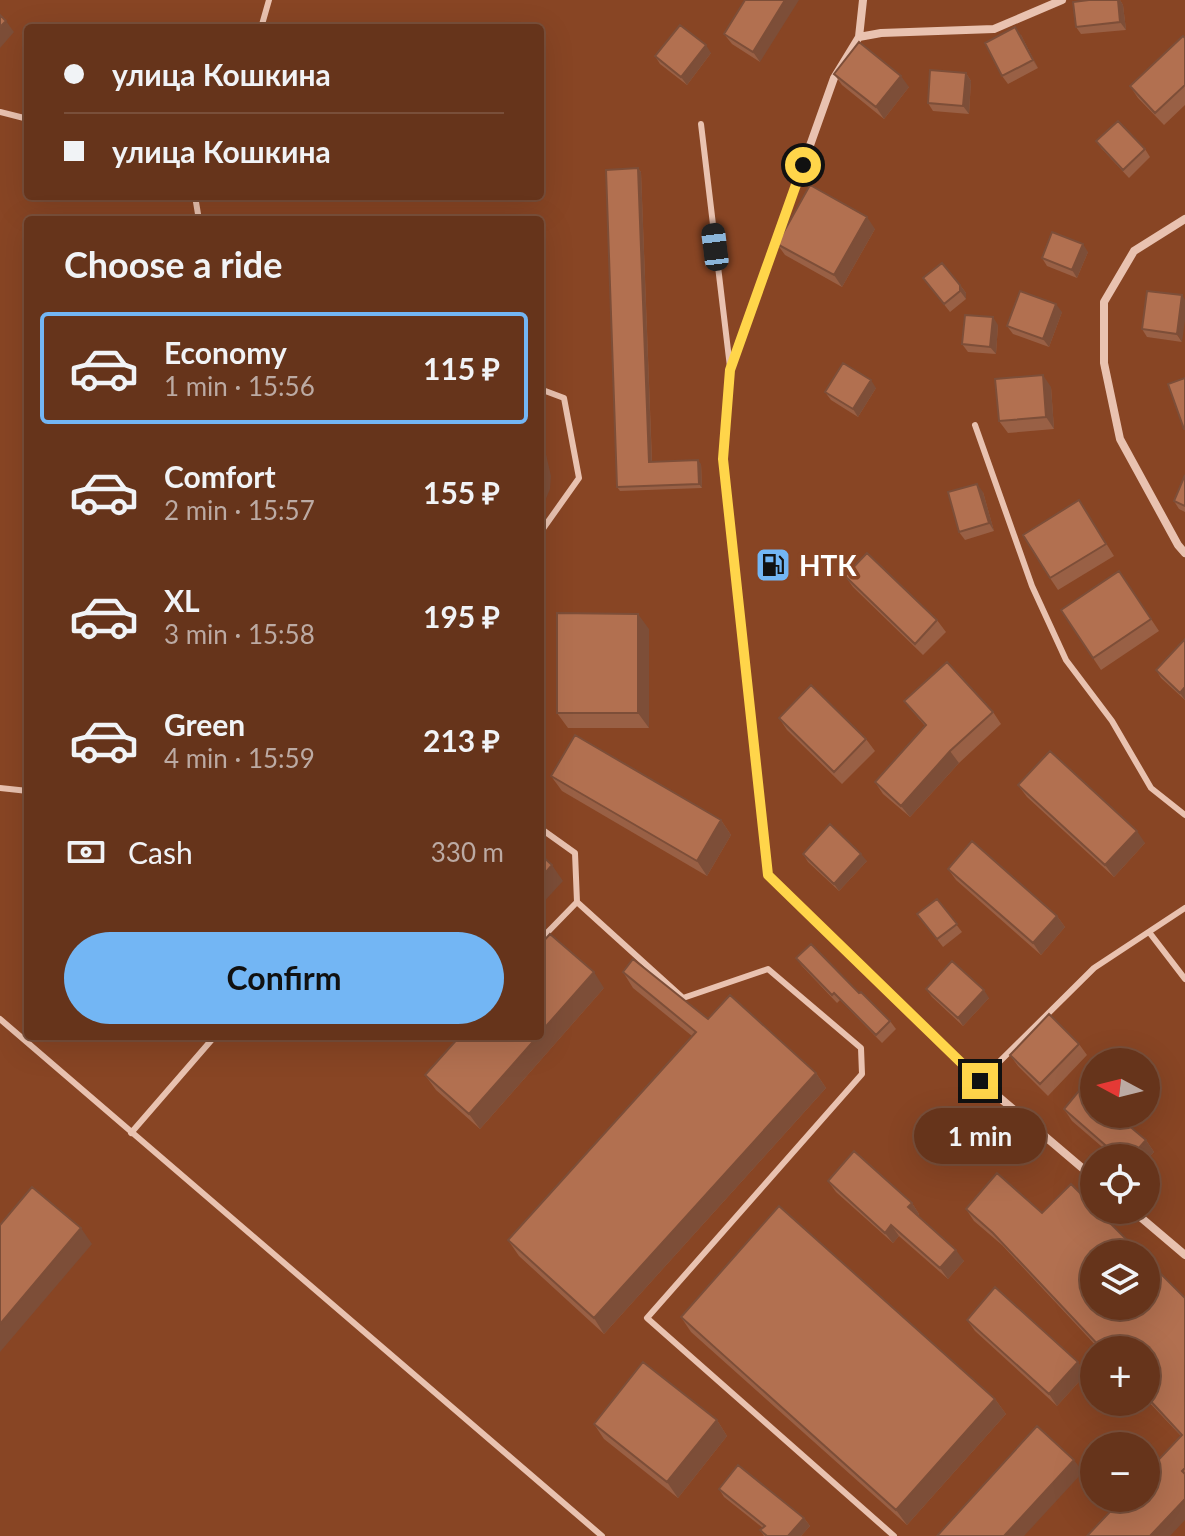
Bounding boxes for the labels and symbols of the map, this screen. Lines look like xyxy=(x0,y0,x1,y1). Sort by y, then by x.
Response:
route start xyxy=(785,147,821,183)
car xyxy=(700,222,730,272)
fuel station icon: НТК xyxy=(754,546,792,584)
place label: НТК xyxy=(799,548,857,582)
north arrow xyxy=(1080,1048,1160,1128)
route end xyxy=(962,1063,998,1099)
callout: 1 min xyxy=(914,1109,1046,1165)

